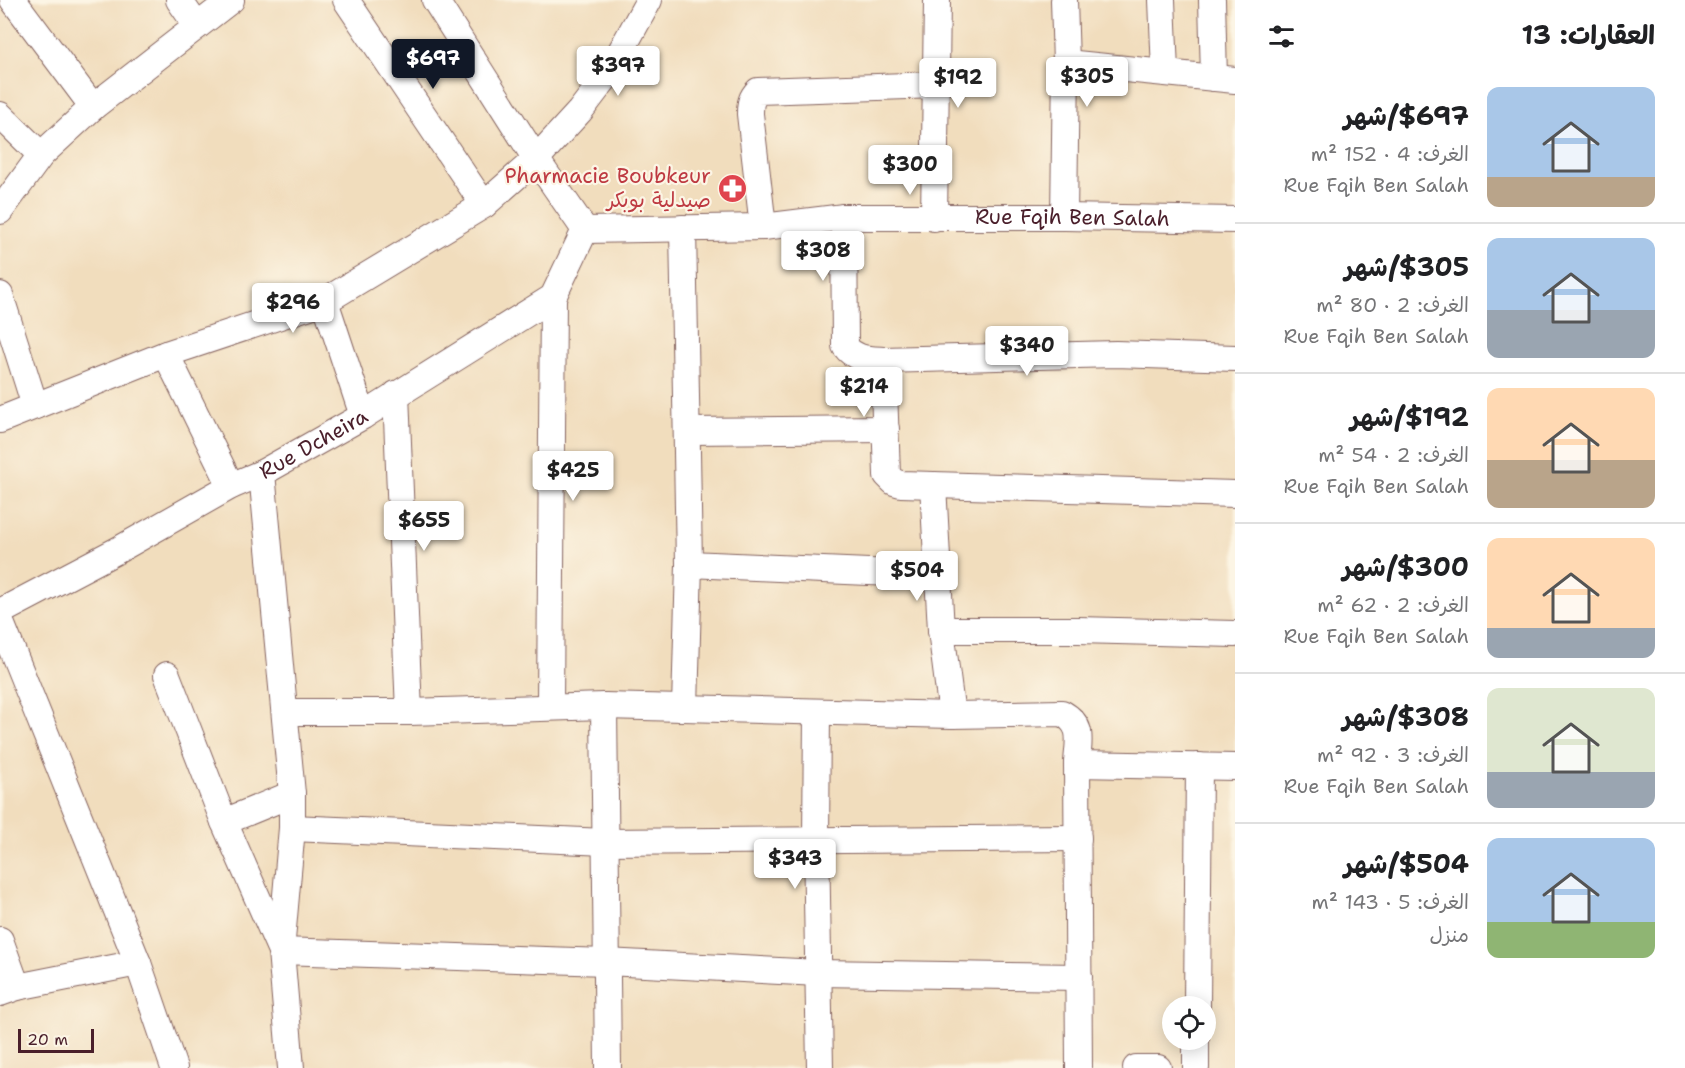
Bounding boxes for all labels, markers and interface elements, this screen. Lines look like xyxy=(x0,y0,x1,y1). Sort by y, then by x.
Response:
text: العقارات: 13 xyxy=(1521,17,1655,52)
icon: filters xyxy=(1265,20,1298,53)
pin: $697 xyxy=(397,39,469,90)
text: $697 xyxy=(406,45,460,71)
pin: $397 xyxy=(582,46,654,97)
text: $397 xyxy=(591,52,645,78)
pin: $305 xyxy=(1051,57,1123,108)
pin: $192 xyxy=(922,58,994,109)
text: $305 xyxy=(1060,63,1114,89)
text: $192 xyxy=(933,64,983,90)
text: $697/شهر xyxy=(1344,98,1469,133)
icon: home xyxy=(1535,111,1607,183)
text: الغرف: 4 · 152 m² xyxy=(1311,141,1469,167)
pin: $300 xyxy=(874,145,946,196)
text: $300 xyxy=(882,151,938,177)
place label: Pharmacie Boubkeur صيدلية بوبكر xyxy=(505,162,711,214)
pharmacy icon: Pharmacie Boubkeur صيدلية بوبكر xyxy=(716,172,748,204)
text: Rue Fqih Ben Salah xyxy=(1283,172,1469,198)
street label: Rue Fqih Ben Salah xyxy=(975,203,1170,233)
pin: $308 xyxy=(787,231,859,282)
text: $308 xyxy=(795,237,851,263)
text: $305/شهر xyxy=(1344,249,1469,284)
icon: home xyxy=(1535,262,1607,334)
pin: $296 xyxy=(257,283,329,334)
text: $296 xyxy=(266,289,320,315)
text: الغرف: 2 · 80 m² xyxy=(1316,292,1469,318)
text: Rue Fqih Ben Salah xyxy=(1283,323,1469,349)
pin: $340 xyxy=(991,326,1063,377)
text: $340 xyxy=(999,332,1055,358)
pin: $214 xyxy=(828,367,900,418)
text: $214 xyxy=(839,373,889,399)
text: $192/شهر xyxy=(1350,399,1469,434)
street label: Rue Dcheira xyxy=(254,402,373,486)
icon: home xyxy=(1535,412,1607,484)
text: الغرف: 2 · 54 m² xyxy=(1318,442,1469,468)
pin: $425 xyxy=(537,451,609,502)
text: $425 xyxy=(547,457,599,483)
text: Rue Fqih Ben Salah xyxy=(1283,473,1469,499)
pin: $655 xyxy=(388,501,460,552)
text: $655 xyxy=(398,507,450,533)
text: $300/شهر xyxy=(1342,549,1469,584)
pin: $504 xyxy=(881,551,953,602)
text: $504 xyxy=(890,557,944,583)
icon: home xyxy=(1535,562,1607,634)
text: الغرف: 2 · 62 m² xyxy=(1317,592,1469,618)
text: Rue Fqih Ben Salah xyxy=(1283,623,1469,649)
text: $308/شهر xyxy=(1342,699,1469,734)
icon: home xyxy=(1535,712,1607,784)
text: الغرف: 3 · 92 m² xyxy=(1317,742,1469,768)
text: Rue Fqih Ben Salah xyxy=(1283,773,1469,799)
pin: $343 xyxy=(759,839,831,890)
text: $343 xyxy=(768,845,822,871)
text: $504/شهر xyxy=(1344,846,1469,881)
icon: home xyxy=(1535,862,1607,934)
text: الغرف: 5 · 143 m² xyxy=(1312,889,1469,915)
text: منزل xyxy=(1430,922,1469,948)
map controls xyxy=(1162,996,1216,1050)
button: locate xyxy=(1162,996,1216,1050)
scale bar xyxy=(18,1026,94,1054)
text: 20 m xyxy=(27,1029,68,1050)

